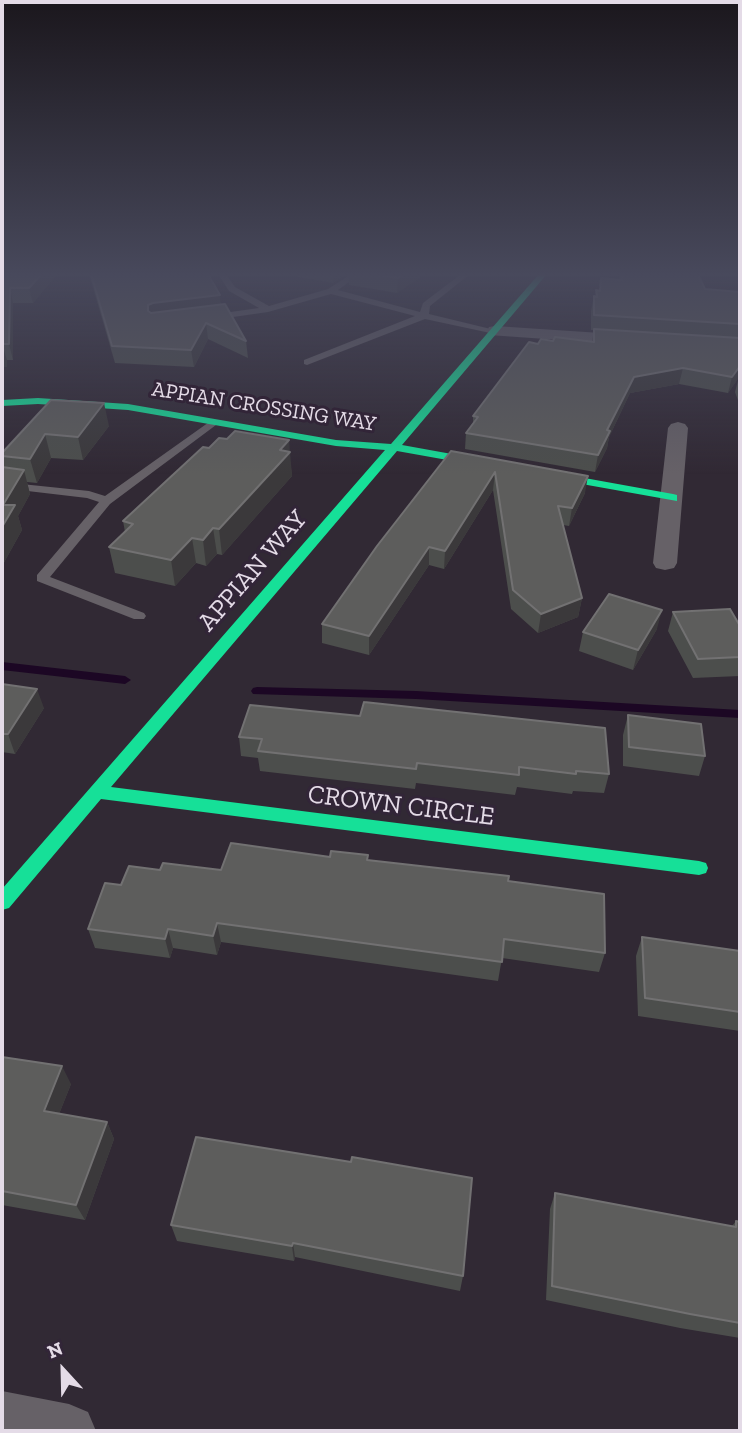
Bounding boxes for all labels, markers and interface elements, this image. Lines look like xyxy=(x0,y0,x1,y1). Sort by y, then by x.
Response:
street label: APPIAN CROSSING WAY xyxy=(150,377,378,437)
street label: APPIAN WAY xyxy=(192,504,314,638)
street label: CROWN CIRCLE xyxy=(306,779,496,833)
north arrow xyxy=(28,1335,98,1405)
text: N xyxy=(44,1337,66,1363)

